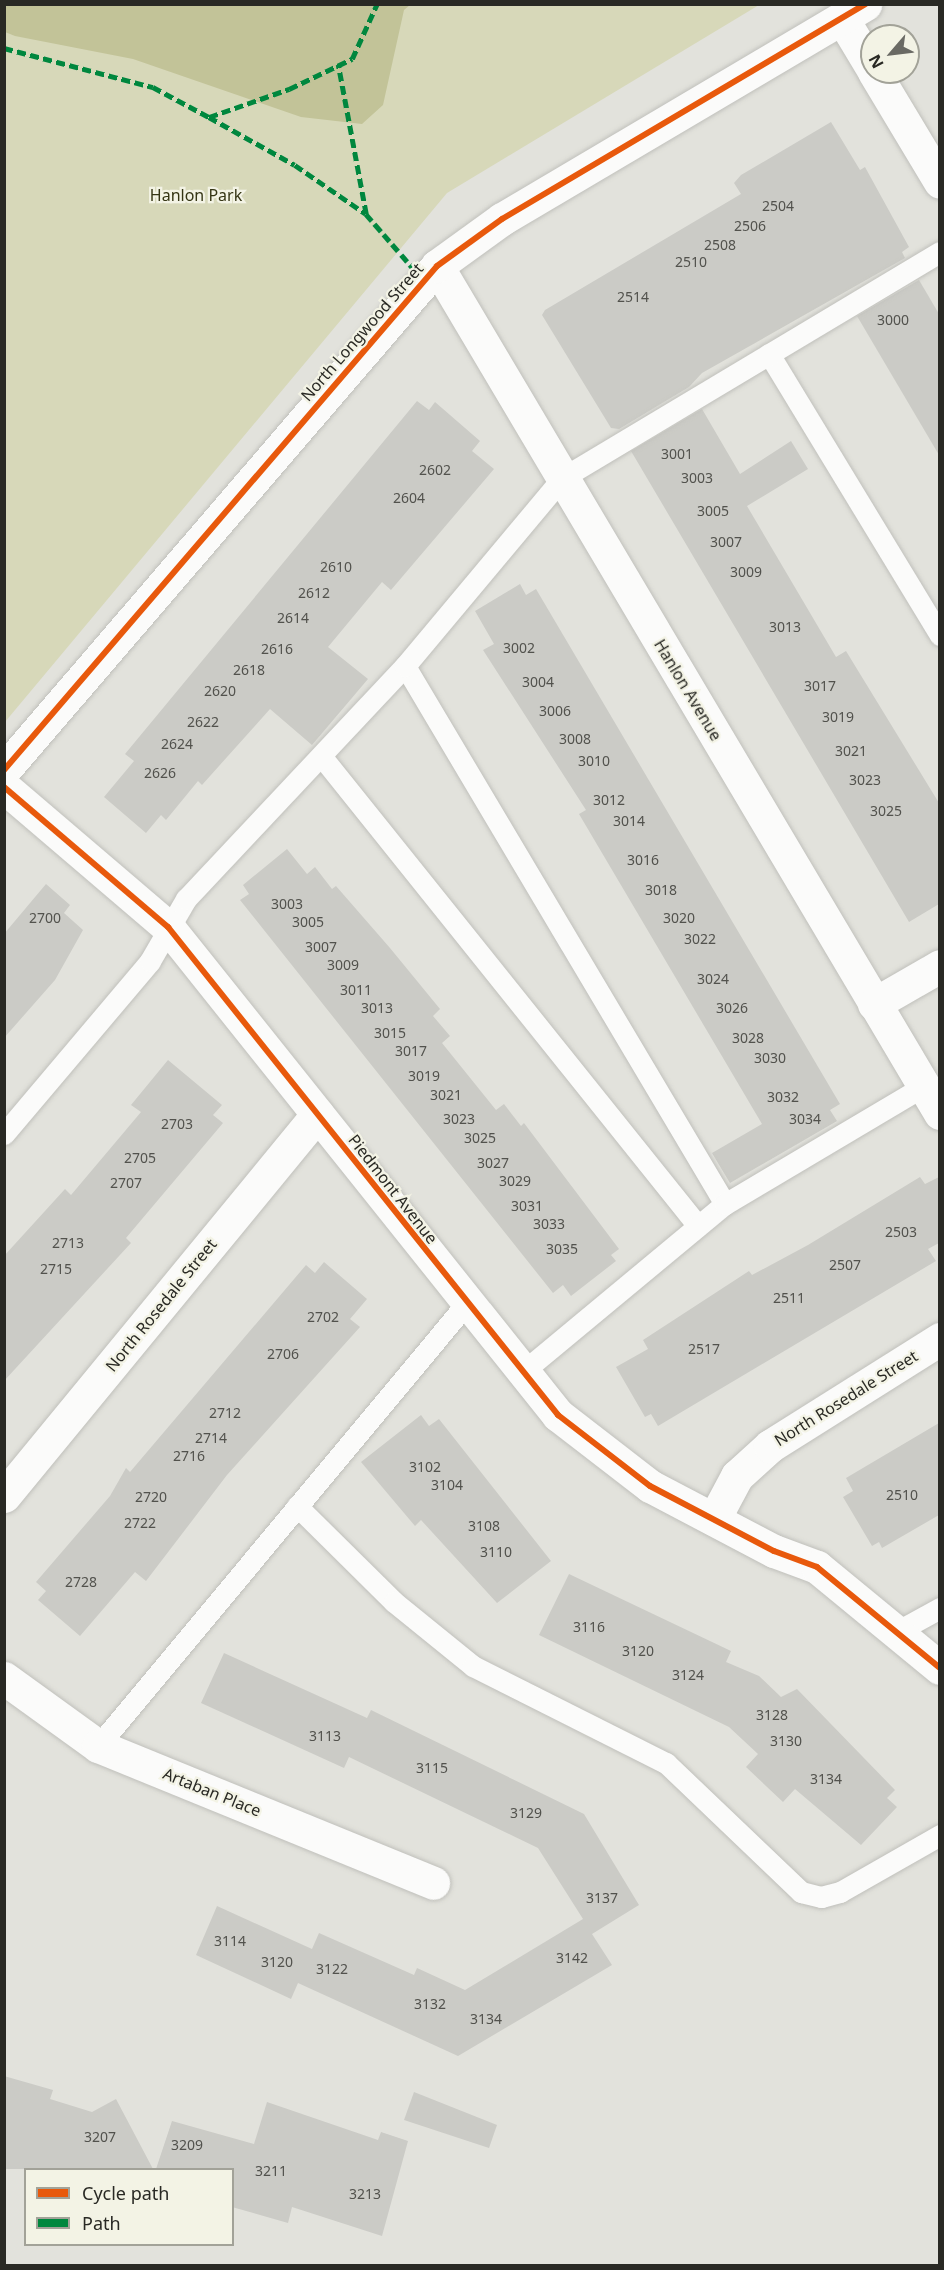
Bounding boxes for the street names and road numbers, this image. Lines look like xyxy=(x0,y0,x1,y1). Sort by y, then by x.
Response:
street label: North Longwood Street xyxy=(297,259,427,405)
street label: Hanlon Avenue xyxy=(650,636,726,744)
street label: Piedmont Avenue xyxy=(344,1131,442,1247)
street label: North Rosedale Street xyxy=(101,1235,221,1375)
street label: North Rosedale Street xyxy=(771,1346,921,1450)
street label: Artaban Place xyxy=(160,1764,264,1820)

